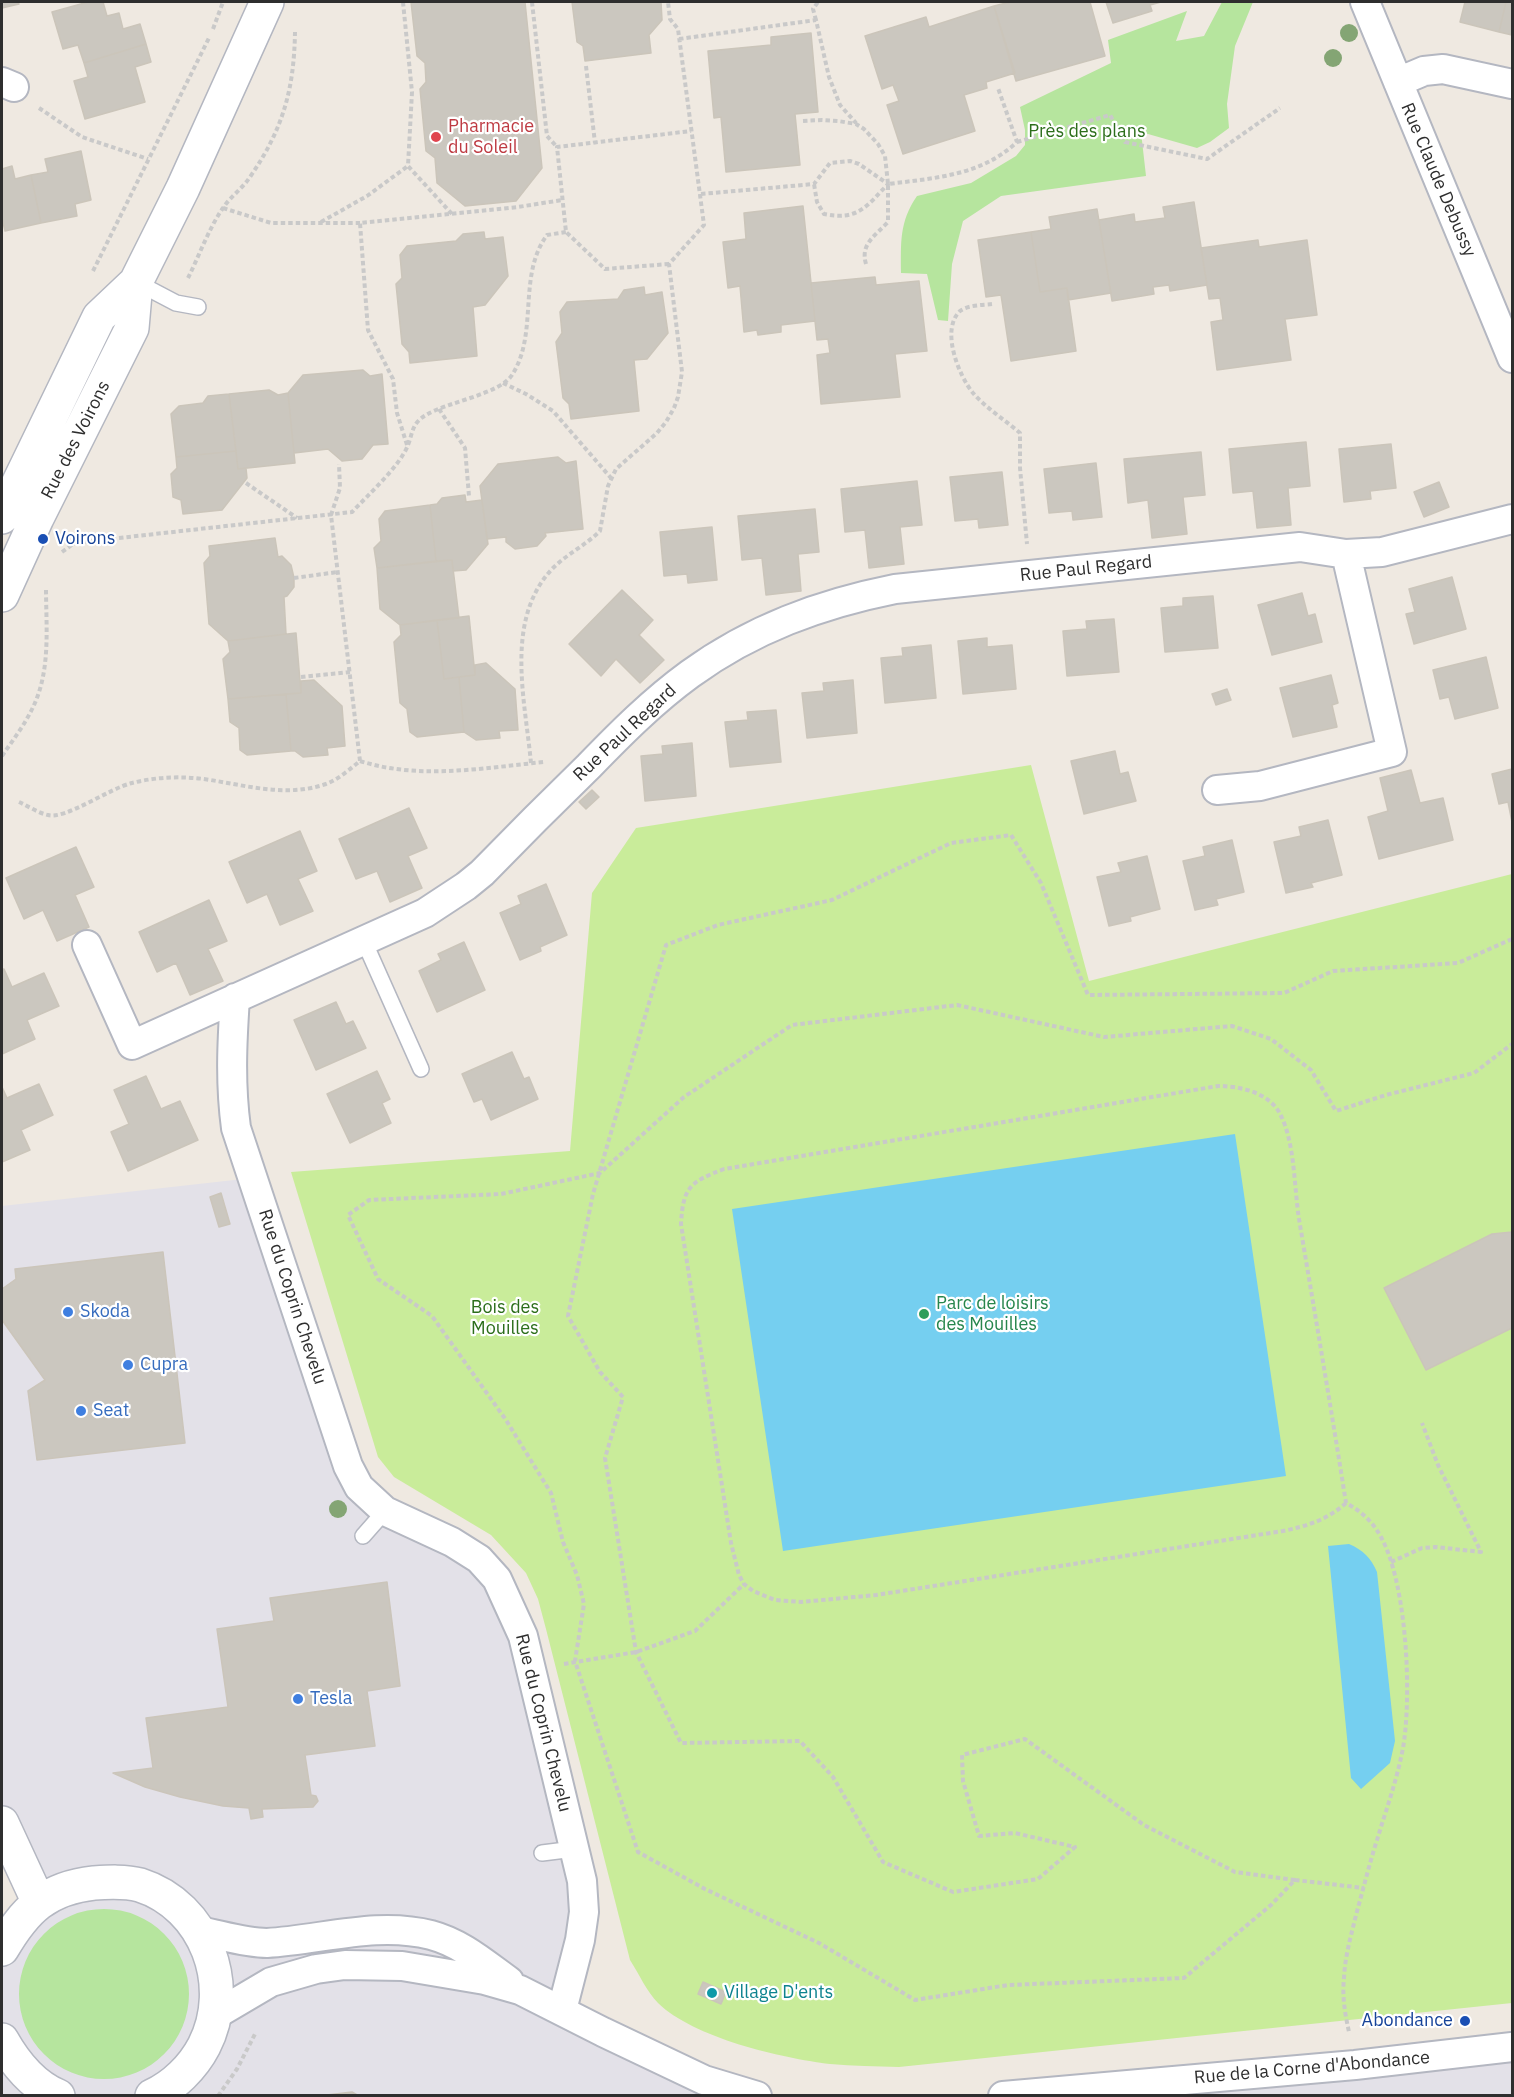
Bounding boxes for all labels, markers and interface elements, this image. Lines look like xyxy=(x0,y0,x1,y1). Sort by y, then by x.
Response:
street label: Rue Claude Debussy xyxy=(1396,100,1480,260)
place label: Pharmacie du Soleil xyxy=(448,116,534,158)
park label: Près des plans xyxy=(1028,121,1146,143)
marker: Pharmacie du Soleil xyxy=(429,130,443,144)
street label: Rue des Voirons xyxy=(37,377,115,503)
place label: Voirons xyxy=(55,528,116,550)
marker: Voirons xyxy=(36,532,50,546)
street label: Rue Paul Regard xyxy=(1019,551,1153,587)
street label: Rue Paul Regard xyxy=(569,680,681,786)
street label: Rue du Coprin Chevelu xyxy=(253,1207,331,1387)
place label: Parc de loisirs des Mouilles xyxy=(936,1293,1049,1336)
park label: Bois des Mouilles xyxy=(471,1297,539,1340)
place label: Skoda xyxy=(80,1301,130,1323)
marker: Skoda xyxy=(61,1305,75,1319)
marker: Parc de loisirs des Mouilles xyxy=(917,1307,931,1321)
place label: Cupra xyxy=(140,1354,188,1376)
marker: Cupra xyxy=(121,1358,135,1372)
place label: Seat xyxy=(93,1400,129,1422)
marker: Seat xyxy=(74,1404,88,1418)
street label: Rue du Coprin Chevelu xyxy=(510,1632,576,1814)
place label: Tesla xyxy=(310,1688,352,1710)
marker: Tesla xyxy=(291,1692,305,1706)
place label: Village D'ents xyxy=(724,1982,833,2004)
marker: Village D'ents xyxy=(705,1986,719,2000)
place label: Abondance xyxy=(1362,2010,1453,2032)
marker: Abondance xyxy=(1458,2014,1472,2028)
street label: Rue de la Corne d'Abondance xyxy=(1193,2047,1431,2089)

